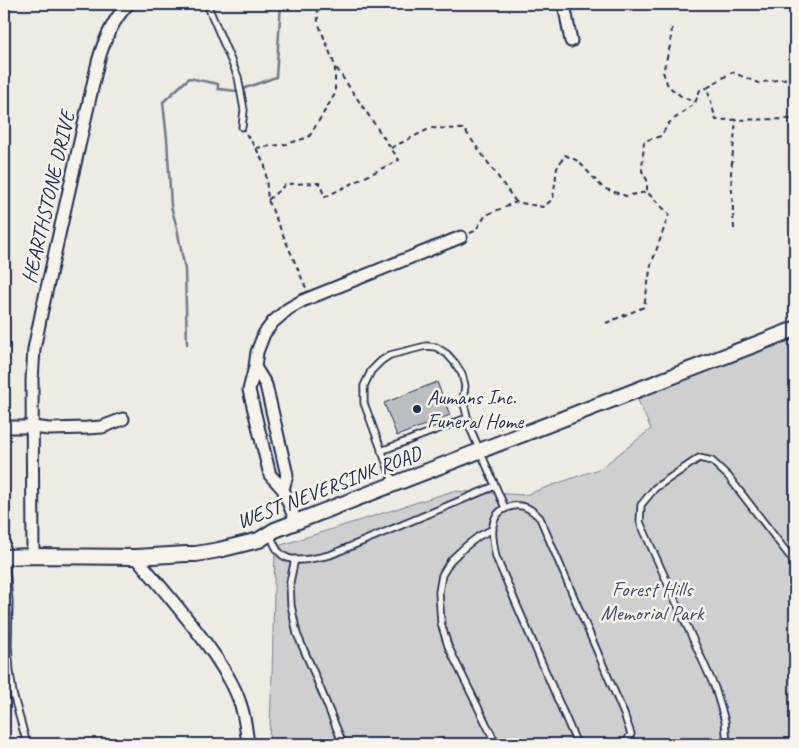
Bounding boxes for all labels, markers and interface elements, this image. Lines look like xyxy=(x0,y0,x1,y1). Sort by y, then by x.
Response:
street label: HEARTHSTONE DRIVE xyxy=(16,106,81,286)
place label: Aumans Inc. Funeral Home xyxy=(427,384,524,434)
marker: Aumans Inc. Funeral Home xyxy=(411,403,423,415)
street label: WEST NEVERSINK ROAD xyxy=(233,439,427,534)
park label: Forest Hills Memorial Park xyxy=(601,576,705,626)

